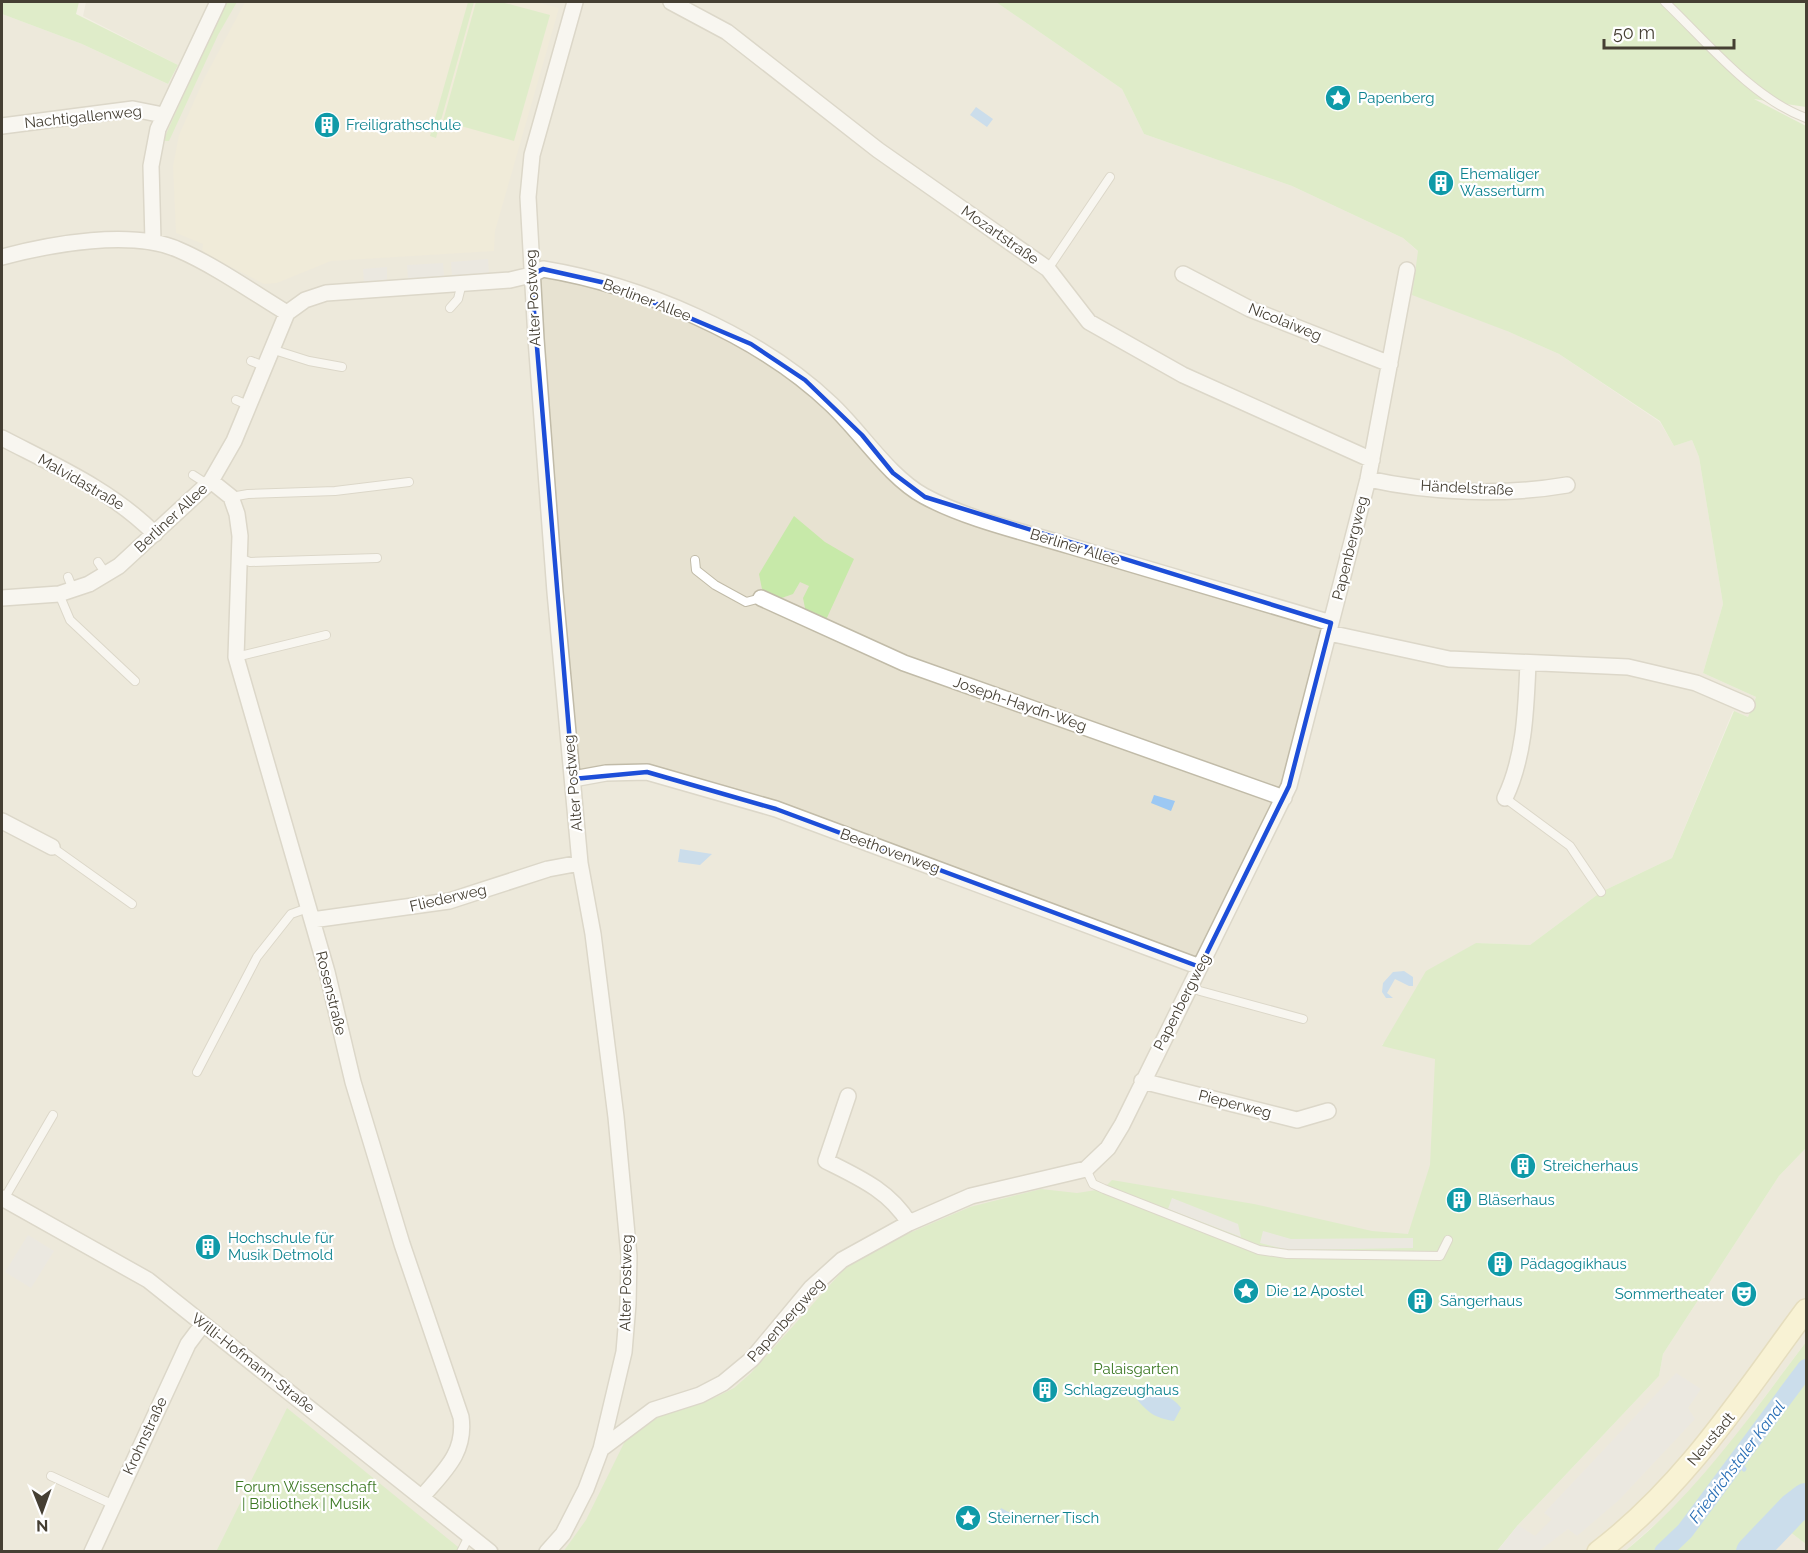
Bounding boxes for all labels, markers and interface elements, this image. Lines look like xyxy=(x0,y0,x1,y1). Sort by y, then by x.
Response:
scale bar xyxy=(1604,12,1734,50)
text: 50 m xyxy=(1613,22,1655,43)
place icon: Papenberg xyxy=(1323,83,1353,113)
place label: Papenberg xyxy=(1358,89,1435,107)
street label: Nachtigallenweg xyxy=(23,102,143,132)
building icon: Freiligrathschule xyxy=(312,110,342,140)
place label: Freiligrathschule xyxy=(346,116,461,134)
place label: Ehemaliger Wasserturm xyxy=(1460,165,1545,200)
building icon: Ehemaliger Wasserturm xyxy=(1426,168,1456,198)
street label: Mozartstraße xyxy=(958,202,1042,268)
street label: Alter Postweg xyxy=(521,249,545,347)
street label: Berliner Allee xyxy=(600,275,694,325)
street label: Nicolaiweg xyxy=(1246,299,1324,345)
street label: Malvidastraße xyxy=(35,450,127,514)
street label: Händelstraße xyxy=(1420,477,1514,499)
street label: Berliner Allee xyxy=(131,480,211,556)
street label: Papenbergweg xyxy=(1328,494,1372,602)
street label: Berliner Allee xyxy=(1028,525,1122,569)
street label: Joseph-Haydn-Weg xyxy=(951,673,1089,735)
street label: Alter Postweg xyxy=(560,734,586,832)
street label: Beethovenweg xyxy=(838,825,942,877)
street label: Fliederweg xyxy=(408,880,488,916)
street label: Rosenstraße xyxy=(312,949,350,1037)
street label: Papenbergweg xyxy=(1150,950,1214,1054)
street label: Pieperweg xyxy=(1197,1086,1273,1122)
building icon: Streicherhaus xyxy=(1508,1151,1538,1181)
place label: Streicherhaus xyxy=(1543,1157,1638,1175)
building icon: Bläserhaus xyxy=(1444,1185,1474,1215)
place label: Bläserhaus xyxy=(1478,1191,1555,1209)
place label: Hochschule für Musik Detmold xyxy=(228,1229,335,1264)
building icon: Hochschule für Musik Detmold xyxy=(193,1232,223,1262)
street label: Alter Postweg xyxy=(616,1234,636,1332)
building icon: Pädagogikhaus xyxy=(1485,1249,1515,1279)
place label: Pädagogikhaus xyxy=(1520,1255,1627,1273)
street label: Papenbergweg xyxy=(744,1274,828,1366)
place icon: Die 12 Apostel xyxy=(1231,1276,1261,1306)
theatre icon: Sommertheater xyxy=(1729,1279,1759,1309)
place label: Die 12 Apostel xyxy=(1266,1282,1364,1300)
place label: Sommertheater xyxy=(1615,1285,1725,1303)
building icon: Sängerhaus xyxy=(1405,1286,1435,1316)
place label: Sängerhaus xyxy=(1440,1292,1522,1310)
street label: Willi-Hofmann-Straße xyxy=(188,1309,318,1417)
park label: Palaisgarten xyxy=(1093,1360,1179,1378)
building icon: Schlagzeughaus xyxy=(1030,1375,1060,1405)
place label: Schlagzeughaus xyxy=(1064,1381,1179,1399)
street label: Krohnstraße xyxy=(119,1394,171,1478)
water label: Friedrichstaler Kanal xyxy=(1685,1397,1789,1527)
street label: Neustadt xyxy=(1684,1409,1738,1469)
park label: Forum Wissenschaft | Bibliothek | Musik xyxy=(235,1478,377,1513)
north arrow xyxy=(12,1481,72,1541)
place icon: Steinerner Tisch xyxy=(953,1503,983,1533)
place label: Steinerner Tisch xyxy=(988,1509,1099,1527)
text: N xyxy=(36,1516,49,1535)

